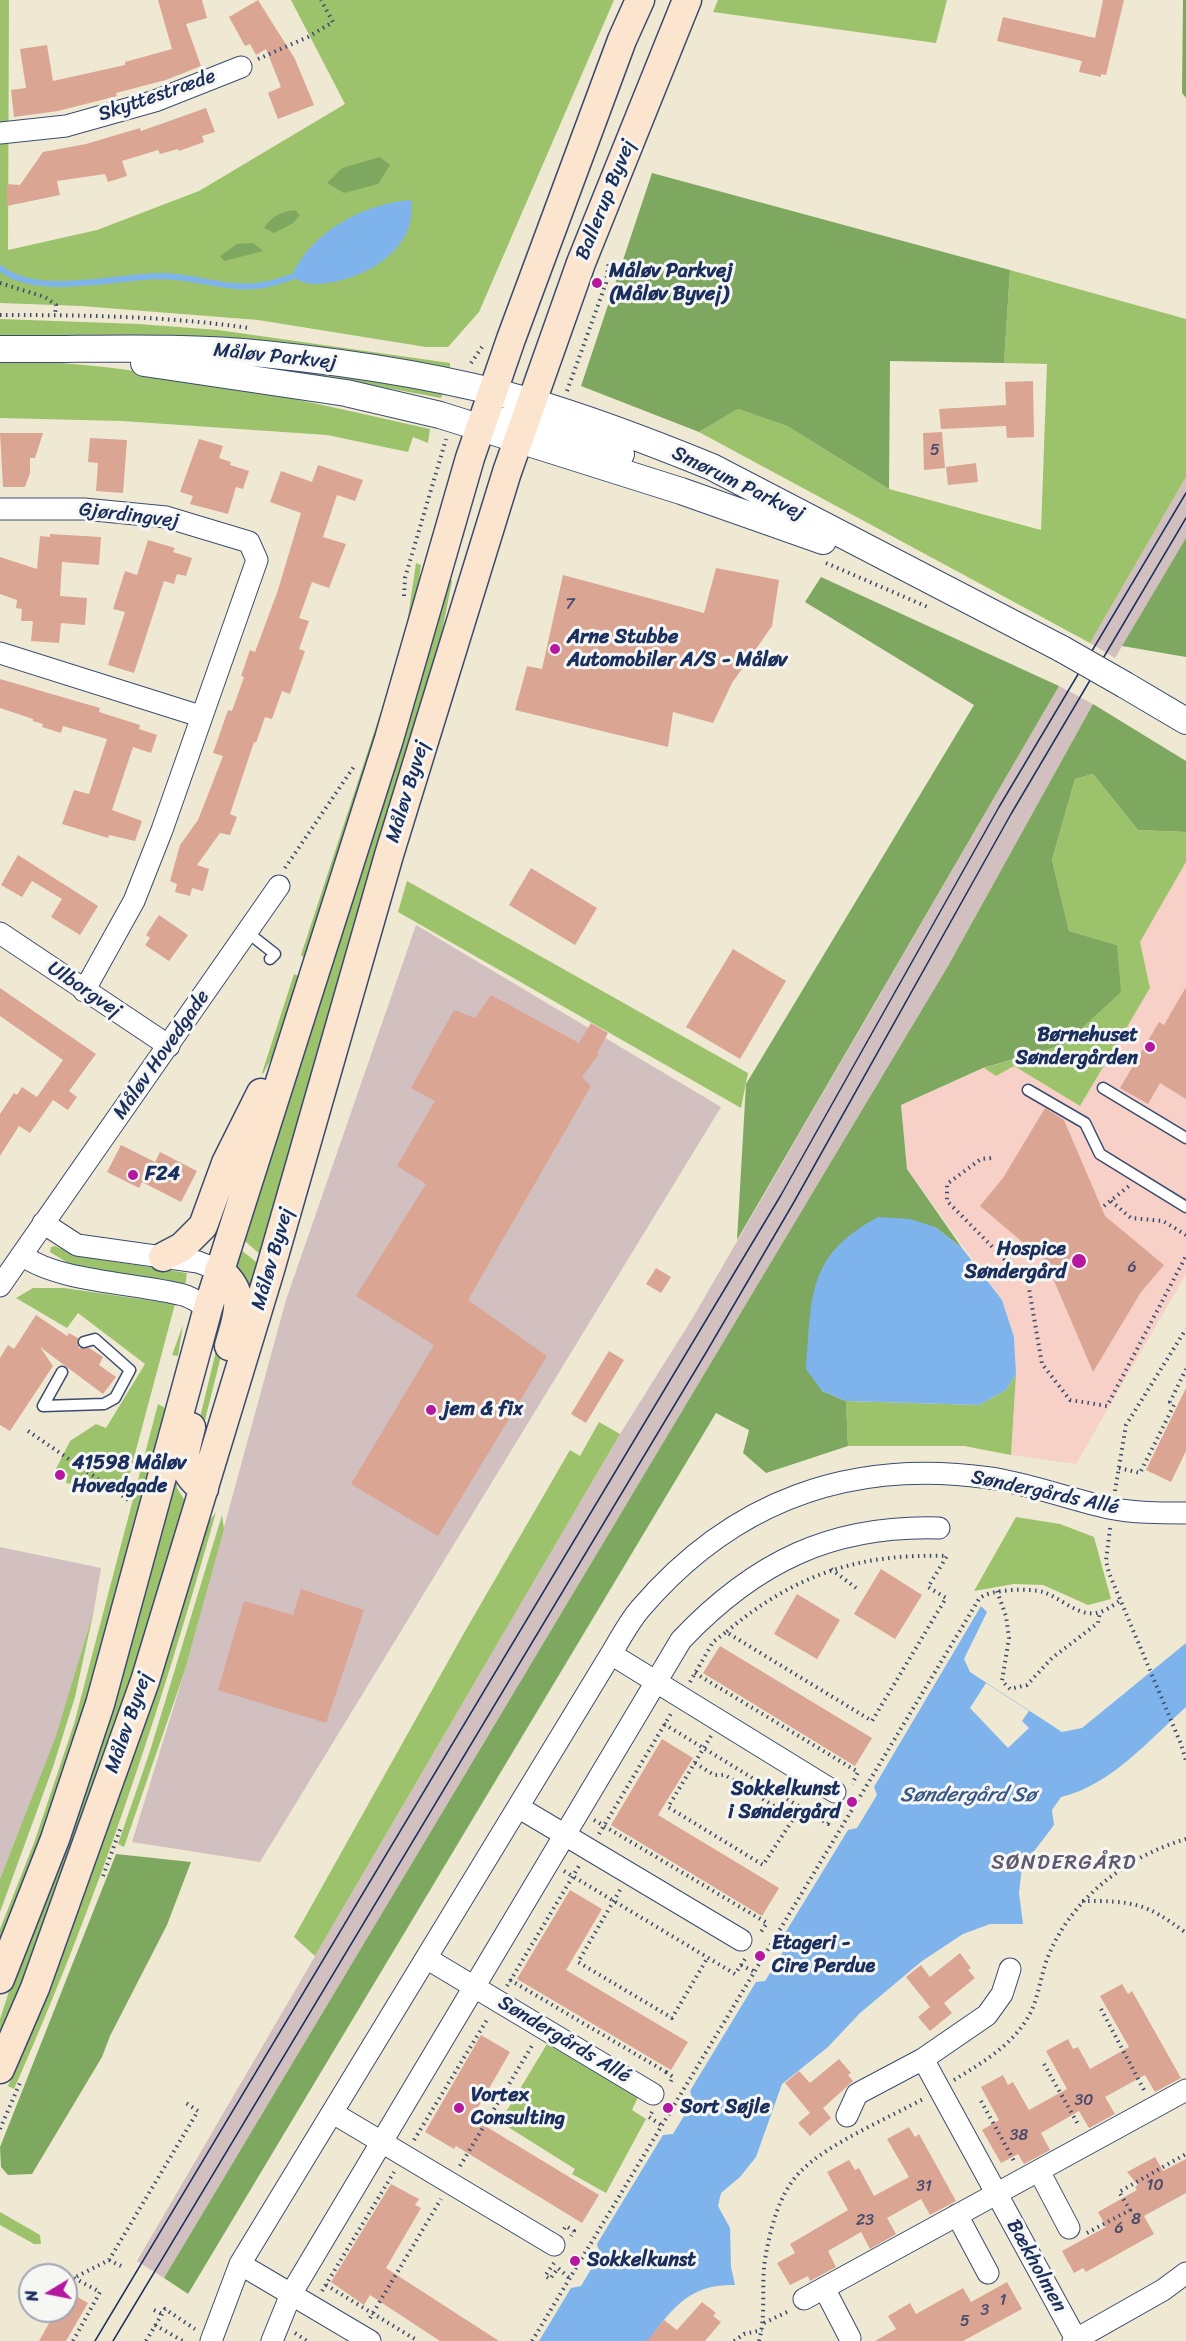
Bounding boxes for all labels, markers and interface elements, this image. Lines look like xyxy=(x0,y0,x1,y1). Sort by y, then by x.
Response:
street label: Skyttestræde xyxy=(95,65,219,127)
street label: Ballerup Byvej xyxy=(571,136,641,264)
place label: Måløv Parkvej (Måløv Byvej) xyxy=(609,260,733,307)
marker: Måløv Parkvej (Måløv Byvej) xyxy=(590,276,604,290)
street label: Måløv Parkvej xyxy=(212,339,338,375)
house number: 5 xyxy=(930,441,940,461)
street label: Smørum Parkvej xyxy=(668,442,808,526)
street label: Gjørdingvej xyxy=(78,498,180,534)
house number: 7 xyxy=(565,595,575,615)
place label: Arne Stubbe Automobiler A/S - Måløv xyxy=(567,626,787,673)
marker: Arne Stubbe Automobiler A/S - Måløv xyxy=(548,642,562,656)
street label: Måløv Byvej xyxy=(381,738,435,846)
street label: Ulborgvej xyxy=(43,957,125,1023)
street label: Måløv Hovedgade xyxy=(109,986,215,1124)
place label: Børnehuset Søndergården xyxy=(1016,1024,1138,1071)
marker: Børnehuset Søndergården xyxy=(1143,1040,1157,1054)
place label: F24 xyxy=(145,1163,180,1187)
marker: F24 xyxy=(126,1168,140,1182)
street label: Måløv Byvej xyxy=(247,1205,299,1313)
place label: Hospice Søndergård xyxy=(965,1238,1066,1285)
marker: Hospice Søndergård xyxy=(1070,1252,1088,1270)
house number: 6 xyxy=(1127,1258,1137,1278)
place label: jem & fix xyxy=(443,1398,523,1422)
marker: jem & fix xyxy=(424,1403,438,1417)
place label: 41598 Måløv Hovedgade xyxy=(72,1452,186,1499)
street label: Søndergårds Allé xyxy=(969,1466,1121,1520)
marker: 41598 Måløv Hovedgade xyxy=(53,1468,67,1482)
street label: Måløv Byvej xyxy=(101,1669,157,1777)
place label: Sokkelkunst i Søndergård xyxy=(728,1778,840,1825)
water label: Søndergård Sø xyxy=(900,1783,1036,1809)
marker: Sokkelkunst i Søndergård xyxy=(845,1795,859,1809)
district label: SØNDERGÅRD xyxy=(991,1851,1137,1877)
place label: Etageri - Cire Perdue xyxy=(772,1932,875,1979)
marker: Etageri - Cire Perdue xyxy=(753,1949,767,1963)
street label: Søndergårds Allé xyxy=(493,1991,635,2089)
place label: Vortex Consulting xyxy=(471,2084,565,2131)
house number: 30 xyxy=(1075,2091,1093,2111)
place label: Sort Søjle xyxy=(680,2096,770,2120)
marker: Vortex Consulting xyxy=(452,2101,466,2115)
marker: Sort Søjle xyxy=(661,2101,675,2115)
house number: 38 xyxy=(1010,2126,1028,2146)
house number: 10 xyxy=(1147,2176,1163,2196)
house number: 31 xyxy=(916,2177,932,2197)
house number: 8 xyxy=(1131,2210,1141,2230)
house number: 23 xyxy=(856,2211,874,2231)
street label: Bækholmen xyxy=(1001,2215,1071,2317)
house number: 6 xyxy=(1114,2219,1124,2239)
place label: Sokkelkunst xyxy=(587,2249,696,2273)
marker: Sokkelkunst xyxy=(568,2254,582,2268)
north arrow xyxy=(18,2263,78,2323)
text: N xyxy=(17,2288,47,2304)
house number: 1 xyxy=(1000,2291,1006,2311)
house number: 3 xyxy=(981,2301,989,2321)
house number: 5 xyxy=(960,2312,970,2332)

